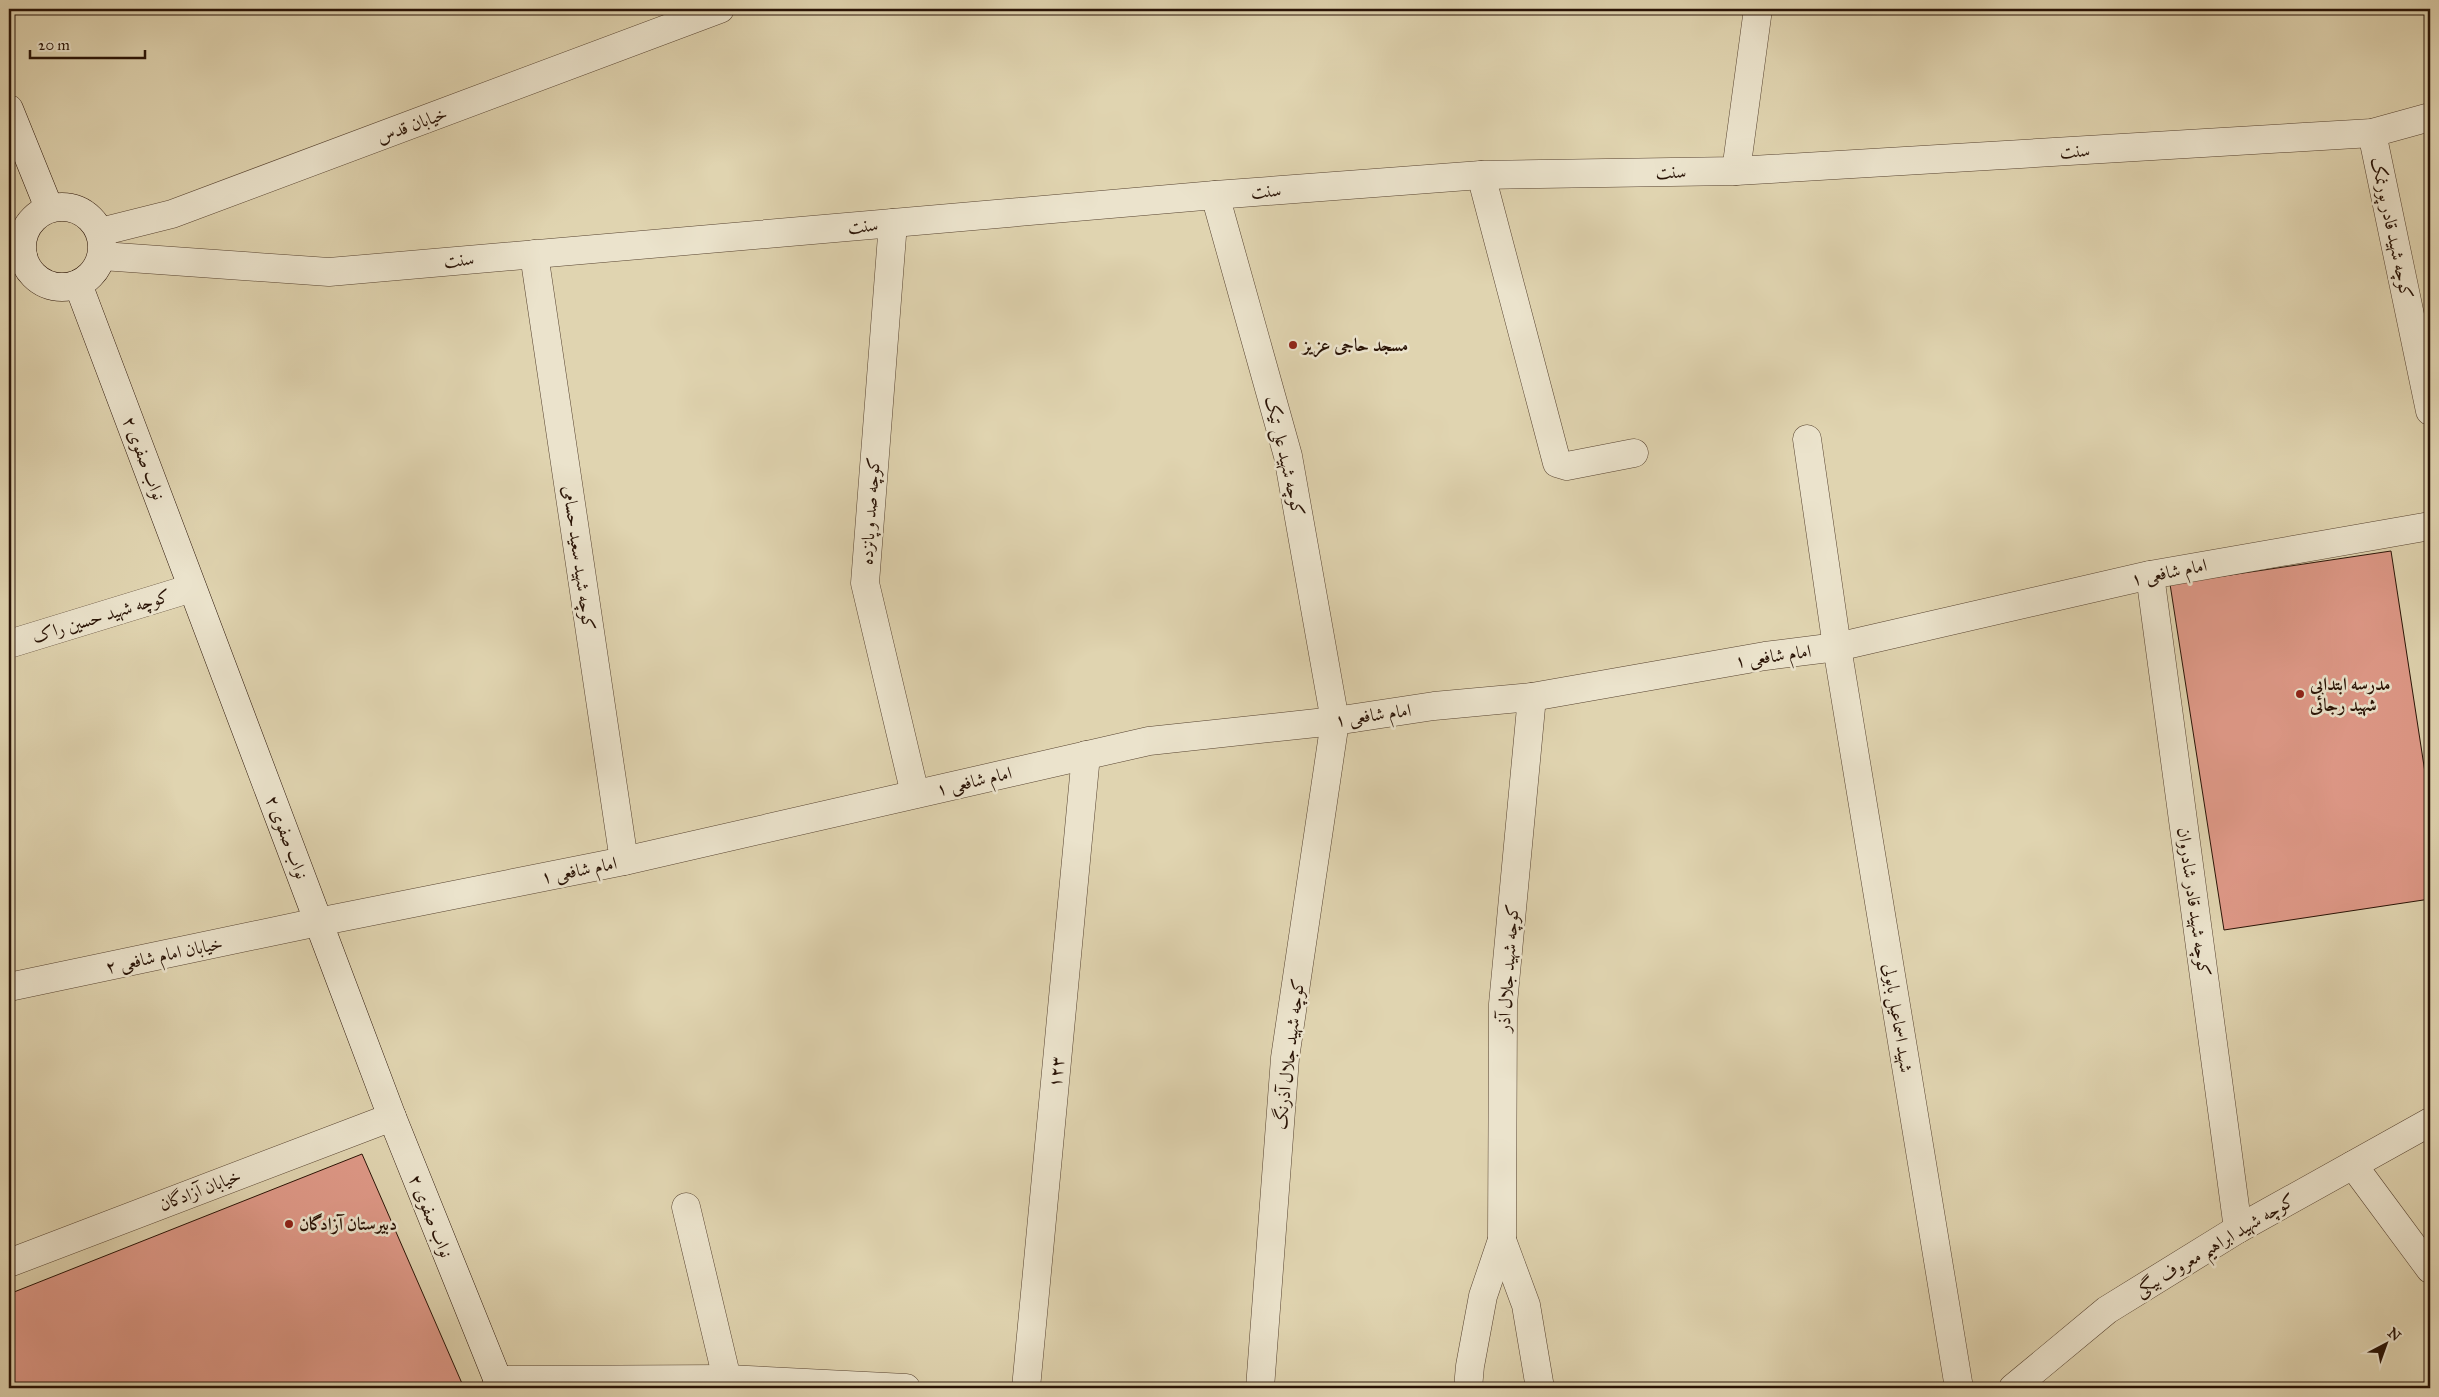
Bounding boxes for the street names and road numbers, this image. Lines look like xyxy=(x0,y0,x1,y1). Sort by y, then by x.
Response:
street label: خیابان قدس xyxy=(374,102,450,148)
street label: سنت xyxy=(2059,139,2091,163)
street label: کوچه شهید قادر پورنمک xyxy=(2364,155,2418,301)
street label: سنت xyxy=(1656,161,1686,183)
street label: سنت xyxy=(1250,179,1282,203)
street label: سنت xyxy=(847,214,879,238)
street label: سنت xyxy=(443,248,475,272)
street label: کوچه شهید علی تیک xyxy=(1259,394,1310,519)
street label: نواب صفوی ۲ xyxy=(118,413,170,503)
street label: کوچه صد و پانزده xyxy=(855,456,887,566)
street label: کوچه شهید سعید حسامی xyxy=(556,484,600,632)
street label: امام شافعی ۱ xyxy=(2129,554,2210,595)
street label: کوچه شهید حسین راک xyxy=(29,585,173,649)
street label: امام شافعی ۱ xyxy=(1733,640,1813,677)
street label: امام شافعی ۱ xyxy=(1333,699,1413,736)
street label: امام شافعی ۱ xyxy=(934,762,1015,805)
street label: نواب صفوی ۲ xyxy=(261,792,313,882)
street label: کوچه شهید قادر شادروان xyxy=(2171,826,2215,978)
street label: امام شافعی ۱ xyxy=(539,852,620,893)
street label: کوچه شهید جلال آذر xyxy=(1492,903,1525,1035)
street label: خیابان امام شافعی ۲ xyxy=(104,932,226,983)
street label: شهید اسماعیل بابولی xyxy=(1877,962,1917,1075)
street label: کوچه شهید جلال آذرنگ xyxy=(1268,977,1311,1131)
street label: ۱۲۳ xyxy=(1044,1055,1068,1089)
street label: خیابان آزادگان xyxy=(156,1164,244,1216)
street label: نواب صفوی ۲ xyxy=(404,1171,458,1261)
street label: کوچه شهید ابراهیم معروف بیگی xyxy=(2131,1189,2303,1307)

